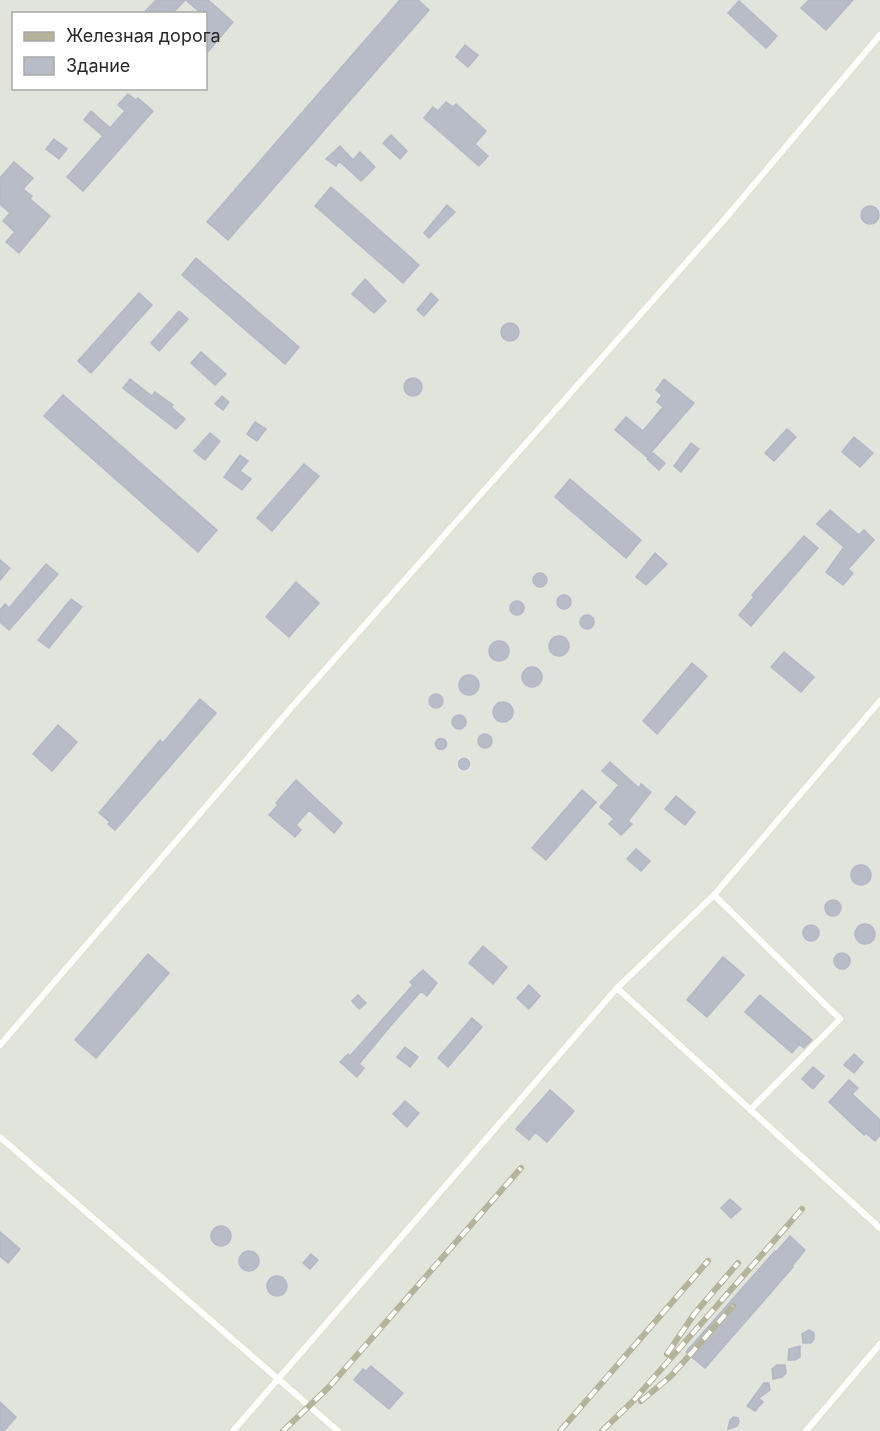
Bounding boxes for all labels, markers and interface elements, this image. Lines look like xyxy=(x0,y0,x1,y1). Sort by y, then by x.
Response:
legend xyxy=(12,12,207,90)
text: Железная дорога xyxy=(66,25,221,46)
text: Здание xyxy=(66,55,130,76)

